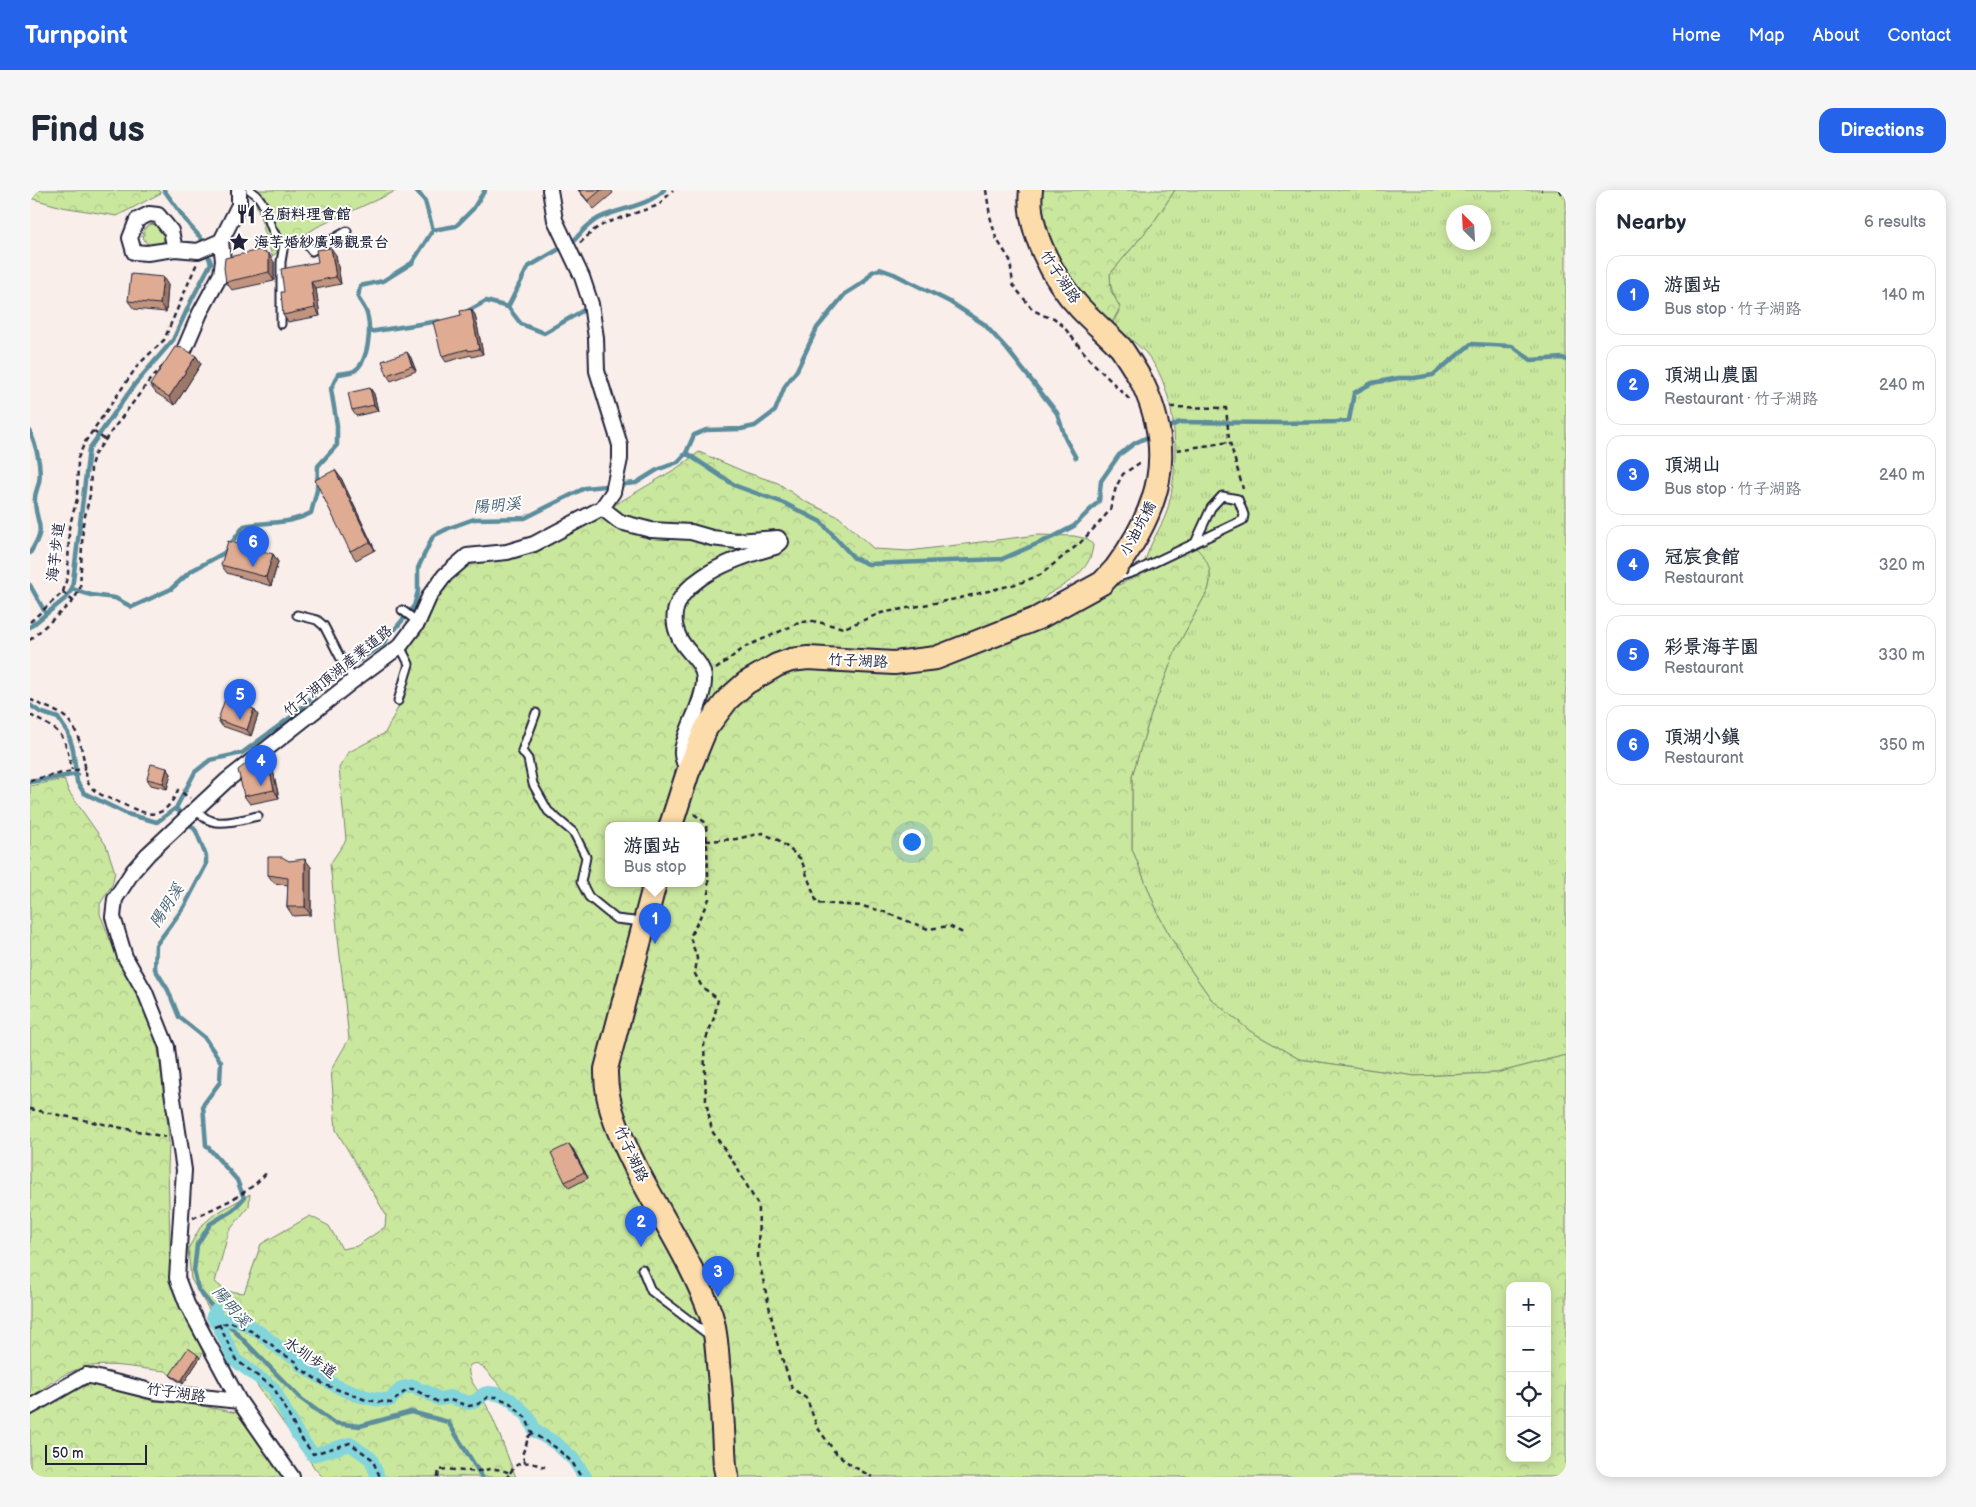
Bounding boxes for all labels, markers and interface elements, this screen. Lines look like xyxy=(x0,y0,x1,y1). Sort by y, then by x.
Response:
text: Turnpoint xyxy=(25,21,128,50)
text: Home xyxy=(1672,25,1721,46)
text: Map xyxy=(1749,25,1785,46)
text: About xyxy=(1813,25,1860,46)
text: Contact xyxy=(1888,25,1951,46)
button: Directions xyxy=(1819,108,1946,153)
text: Find us xyxy=(30,109,145,152)
restaurant icon: 名廚料理會館 xyxy=(235,203,257,225)
place label: 名廚料理會館 xyxy=(261,205,351,224)
north arrow xyxy=(1446,205,1491,250)
text: Nearby xyxy=(1616,210,1686,235)
text: 6 results xyxy=(1864,213,1926,232)
place icon: 海芋婚紗廣場觀景台 xyxy=(228,231,250,253)
place label: 海芋婚紗廣場觀景台 xyxy=(254,233,389,252)
street label: 竹子湖路 xyxy=(1036,247,1084,307)
text: 游園站 xyxy=(1664,274,1721,297)
text: 1 xyxy=(1630,286,1636,305)
text: 140 m xyxy=(1882,286,1925,305)
text: Bus stop · 竹子湖路 xyxy=(1664,300,1801,319)
text: 頂湖山農園 xyxy=(1664,364,1759,387)
text: 2 xyxy=(1628,376,1638,395)
text: 240 m xyxy=(1879,376,1925,395)
text: Restaurant · 竹子湖路 xyxy=(1664,390,1818,409)
text: 頂湖山 xyxy=(1664,454,1721,477)
text: 3 xyxy=(1628,466,1638,485)
text: 240 m xyxy=(1879,466,1925,485)
text: Bus stop · 竹子湖路 xyxy=(1664,480,1801,499)
water label: 陽明溪 xyxy=(472,494,523,518)
street label: 小油坑橋 xyxy=(1116,498,1160,560)
street label: 海芋步道 xyxy=(43,521,69,583)
pin: 6 xyxy=(237,526,269,567)
text: 冠宸食館 xyxy=(1664,546,1740,569)
text: 4 xyxy=(1628,556,1638,575)
text: 320 m xyxy=(1879,556,1925,575)
text: Restaurant xyxy=(1664,569,1744,588)
street label: 竹子湖頂湖產業道路 xyxy=(280,621,396,721)
text: 彩景海芋園 xyxy=(1664,636,1759,659)
text: 5 xyxy=(1628,646,1638,665)
text: 330 m xyxy=(1878,646,1925,665)
street label: 竹子湖路 xyxy=(828,650,888,672)
text: Restaurant xyxy=(1664,659,1744,678)
pin: 5 xyxy=(224,679,256,720)
text: 頂湖小鎮 xyxy=(1664,726,1740,749)
text: 6 xyxy=(1628,736,1638,755)
text: 350 m xyxy=(1879,736,1925,755)
pin: 4 xyxy=(245,745,277,786)
text: Restaurant xyxy=(1664,749,1744,768)
popup xyxy=(605,822,705,887)
your location xyxy=(899,829,925,855)
text: 游園站 xyxy=(624,835,681,858)
text: Bus stop xyxy=(624,858,686,877)
water label: 陽明溪 xyxy=(146,880,189,931)
pin: 1 xyxy=(639,903,671,944)
street label: 竹子湖路 xyxy=(610,1123,652,1185)
pin: 2 xyxy=(625,1206,657,1247)
pin: 3 xyxy=(702,1256,734,1297)
map controls xyxy=(1506,1282,1551,1462)
button: + xyxy=(1506,1282,1551,1327)
water label: 陽明溪 xyxy=(208,1283,255,1332)
button: − xyxy=(1506,1327,1551,1372)
street label: 水圳步道 xyxy=(280,1333,340,1383)
button: locate xyxy=(1506,1372,1551,1417)
street label: 竹子湖路 xyxy=(145,1379,207,1407)
button: layers xyxy=(1506,1417,1551,1462)
scale bar xyxy=(45,1442,148,1465)
text: 50 m xyxy=(52,1445,84,1462)

